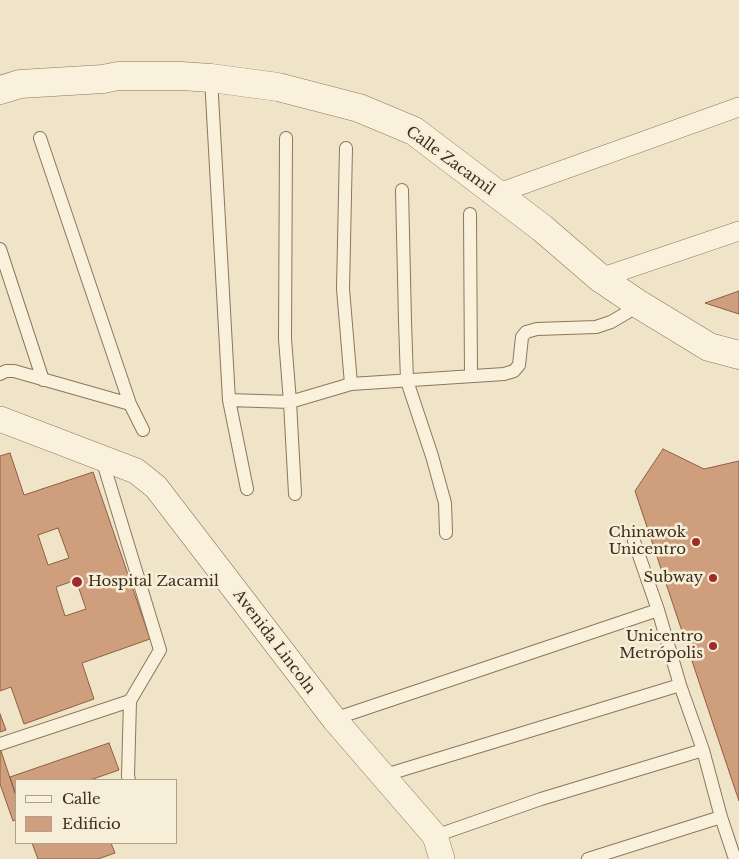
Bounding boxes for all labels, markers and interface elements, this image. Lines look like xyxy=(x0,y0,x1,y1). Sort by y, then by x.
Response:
street label: Calle Zacamil xyxy=(402,123,498,199)
place label: Chinawok Unicentro xyxy=(609,524,686,559)
marker: Chinawok Unicentro xyxy=(690,536,702,548)
place label: Subway xyxy=(644,569,703,587)
marker: Subway xyxy=(707,572,719,584)
place label: Hospital Zacamil xyxy=(88,573,219,591)
marker: Hospital Zacamil xyxy=(70,575,84,589)
street label: Avenida Lincoln xyxy=(229,586,319,698)
place label: Unicentro Metrópolis xyxy=(619,628,703,663)
marker: Unicentro Metrópolis xyxy=(707,640,719,652)
legend xyxy=(15,779,178,844)
text: Calle xyxy=(62,789,101,808)
text: Edificio xyxy=(62,814,121,833)

